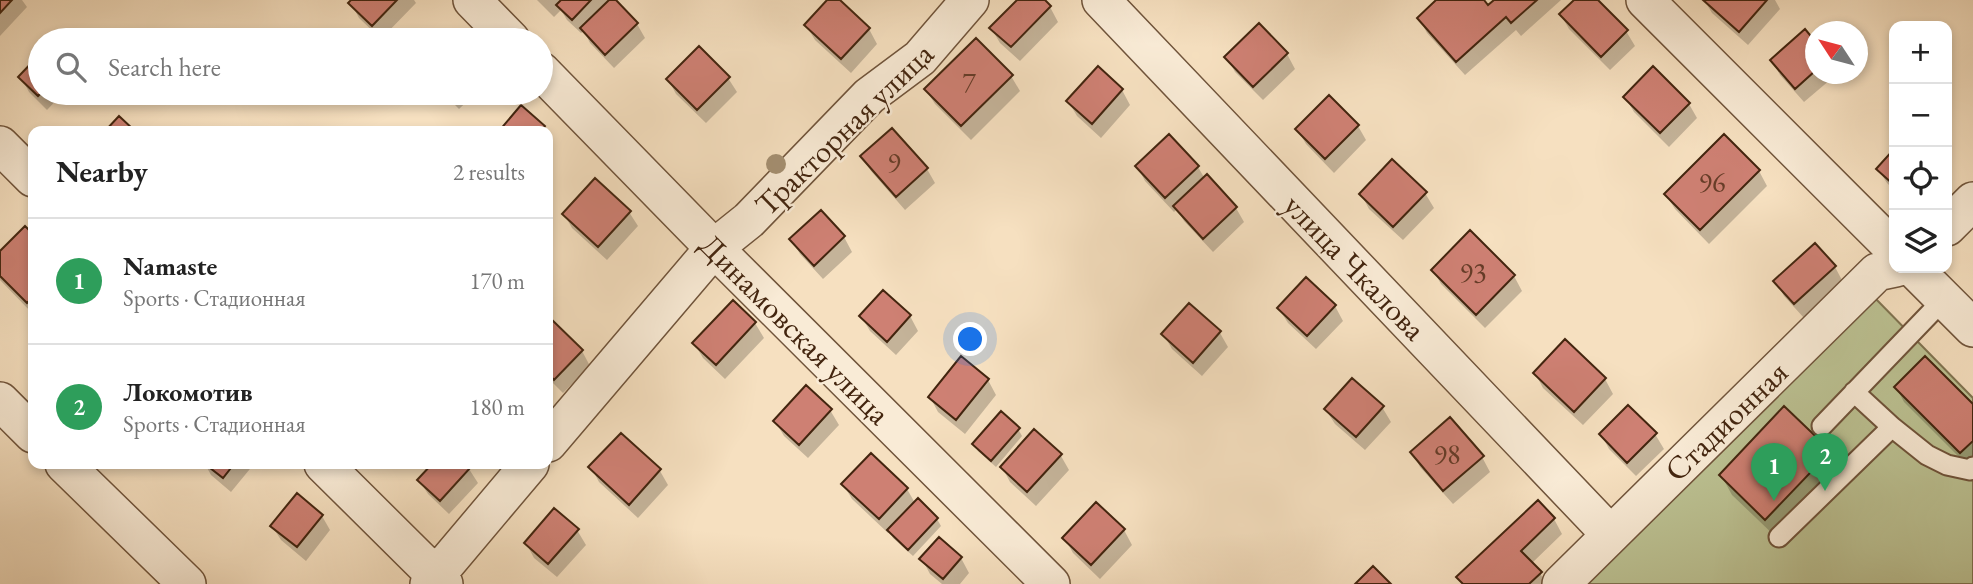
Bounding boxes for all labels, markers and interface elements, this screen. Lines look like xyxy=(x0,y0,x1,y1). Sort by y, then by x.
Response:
north arrow xyxy=(1805,21,1868,84)
map controls xyxy=(1889,21,1952,273)
button: + xyxy=(1889,21,1952,84)
search box xyxy=(28,28,553,105)
street label: Тракторная улица xyxy=(746,33,942,225)
icon: search xyxy=(52,48,90,86)
text: Search here xyxy=(108,50,221,84)
house number: 7 xyxy=(962,64,976,100)
button: − xyxy=(1889,84,1952,147)
house number: 9 xyxy=(887,144,901,180)
button: locate xyxy=(1889,147,1952,210)
text: Nearby xyxy=(56,152,148,191)
text: 2 results xyxy=(453,157,525,187)
house number: 96 xyxy=(1699,164,1725,200)
street label: улица Чкалова xyxy=(1275,185,1436,349)
button: layers xyxy=(1889,210,1952,273)
street label: Динамовская улица xyxy=(690,224,900,434)
text: Namaste xyxy=(123,249,217,283)
house number: 93 xyxy=(1460,254,1486,290)
text: 1 xyxy=(73,266,85,296)
text: 170 m xyxy=(469,266,525,296)
text: Sports · Стадионная xyxy=(123,283,306,313)
your location xyxy=(953,322,987,356)
street label: Стадионная xyxy=(1655,352,1797,490)
text: Локомотив xyxy=(123,375,252,409)
text: 2 xyxy=(73,392,85,422)
text: 180 m xyxy=(469,392,525,422)
text: Sports · Стадионная xyxy=(123,409,306,439)
pin: 2 xyxy=(1802,433,1848,491)
house number: 98 xyxy=(1434,436,1460,472)
pin: 1 xyxy=(1751,443,1797,501)

